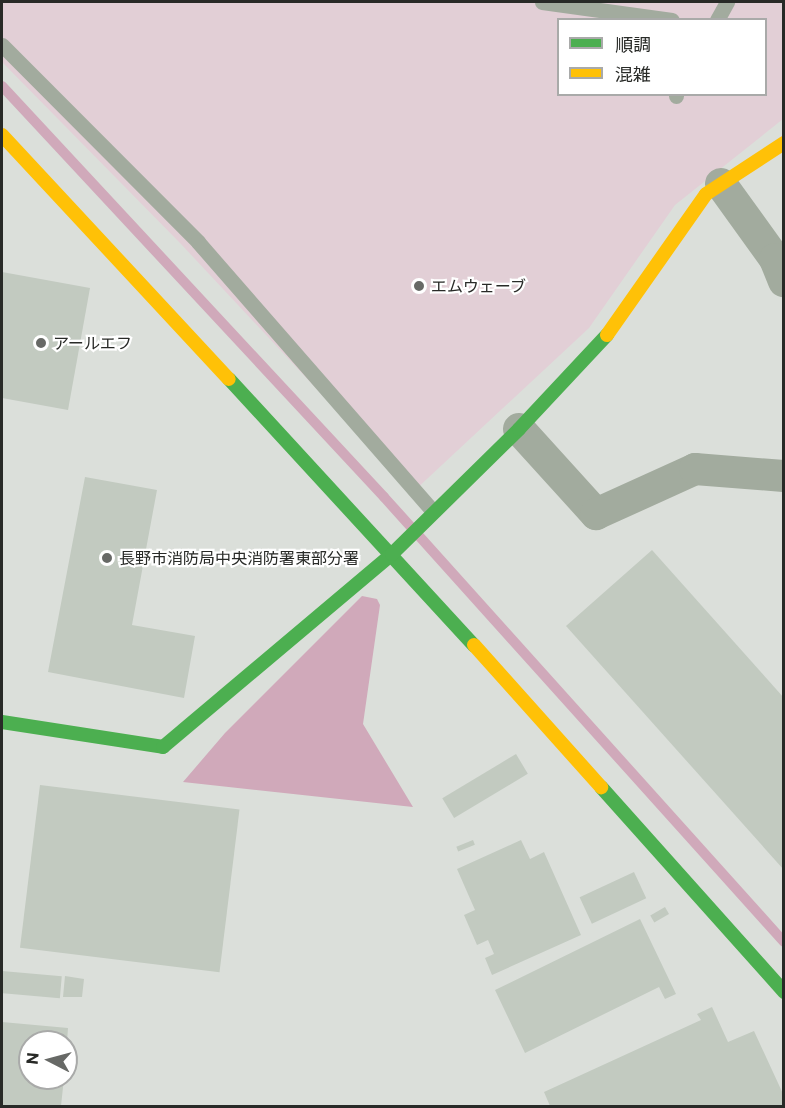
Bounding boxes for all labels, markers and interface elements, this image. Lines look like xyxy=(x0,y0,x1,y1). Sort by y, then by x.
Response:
legend xyxy=(557,18,767,96)
text: 順調 xyxy=(615,33,651,55)
text: 混雑 xyxy=(615,63,651,85)
place label: エムウェーブ xyxy=(431,276,527,296)
marker: エムウェーブ xyxy=(412,279,426,293)
place label: アールエフ xyxy=(53,333,132,353)
marker: アールエフ xyxy=(34,336,48,350)
place label: 長野市消防局中央消防署東部分署 xyxy=(119,548,359,568)
marker: 長野市消防局中央消防署東部分署 xyxy=(100,551,114,565)
north arrow xyxy=(18,1030,78,1090)
text: N xyxy=(22,1051,42,1065)

